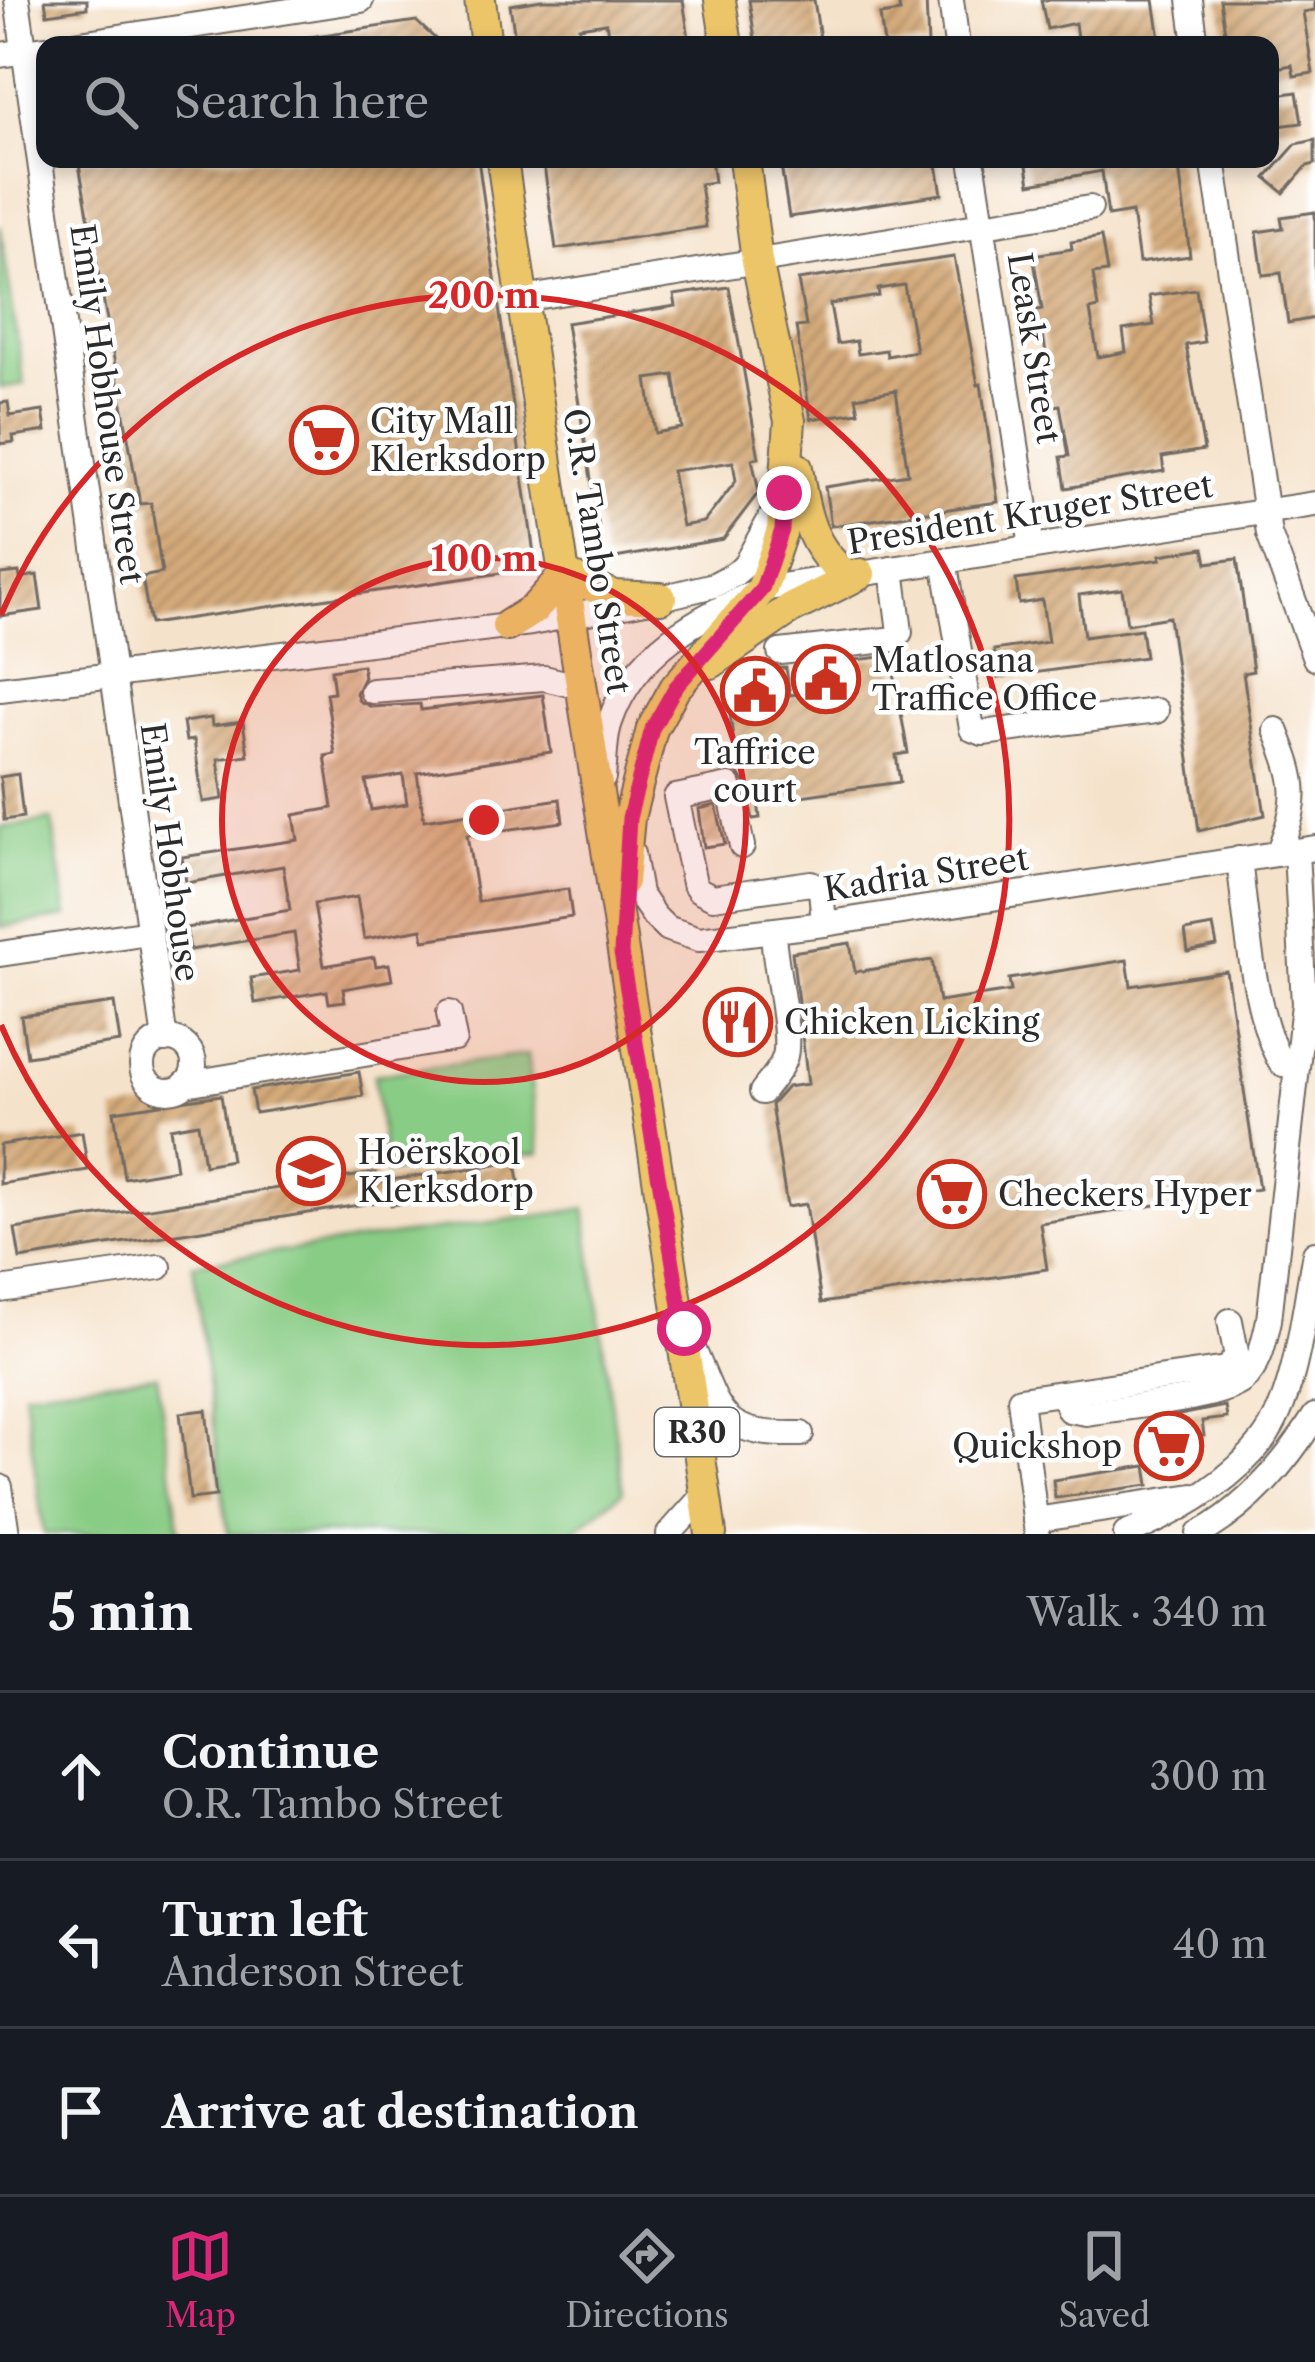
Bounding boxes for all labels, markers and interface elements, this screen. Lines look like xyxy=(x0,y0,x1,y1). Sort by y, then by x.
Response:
search box xyxy=(36,36,1279,168)
icon: search xyxy=(78,69,144,135)
text: Search here xyxy=(174,74,429,130)
street label: Emily Hobhouse Street xyxy=(61,221,153,587)
street label: Leask Street xyxy=(999,250,1069,447)
text: 200 m xyxy=(428,273,540,317)
place label: City Mall Klerksdorp xyxy=(370,401,546,480)
supermarket icon: City Mall Klerksdorp xyxy=(289,405,359,475)
street label: O.R. Tambo Street xyxy=(554,405,640,697)
street label: President Kruger Street xyxy=(845,465,1216,563)
route end xyxy=(757,466,811,520)
text: 100 m xyxy=(431,536,537,580)
place label: Matlosana Traffice Office xyxy=(872,640,1097,719)
public building icon: Matlosana Traffice Office xyxy=(791,644,861,714)
public building icon: Taffrice court xyxy=(720,656,790,726)
street label: Emily Hobhouse xyxy=(132,720,208,984)
place label: Taffrice court xyxy=(694,732,816,811)
centre of rings xyxy=(463,799,505,841)
street label: Kadria Street xyxy=(821,838,1031,910)
restaurant icon: Chicken Licking xyxy=(703,987,773,1057)
place label: Chicken Licking xyxy=(784,1002,1040,1043)
place label: Hoërskool Klerksdorp xyxy=(358,1132,534,1211)
school or university icon: Hoërskool Klerksdorp xyxy=(276,1136,346,1206)
supermarket icon: Checkers Hyper xyxy=(917,1159,987,1229)
place label: Checkers Hyper xyxy=(998,1174,1252,1215)
route start xyxy=(657,1302,711,1356)
road number: R30 xyxy=(655,1408,739,1456)
supermarket icon: Quickshop xyxy=(1134,1411,1204,1481)
place label: Quickshop xyxy=(952,1426,1122,1467)
text: 5 min xyxy=(48,1581,193,1643)
text: Walk · 340 m xyxy=(1027,1588,1267,1636)
text: Continue xyxy=(162,1724,379,1780)
icon: ahead xyxy=(48,1743,114,1809)
text: 300 m xyxy=(1149,1752,1267,1800)
text: O.R. Tambo Street xyxy=(162,1780,503,1828)
text: Turn left xyxy=(162,1892,368,1948)
icon: left xyxy=(48,1911,114,1977)
text: 40 m xyxy=(1173,1920,1267,1968)
text: Anderson Street xyxy=(162,1948,464,1996)
icon: arrive xyxy=(48,2079,114,2145)
text: Arrive at destination xyxy=(162,2084,639,2140)
tab: Map xyxy=(165,2223,236,2336)
tab: Directions xyxy=(566,2223,729,2336)
tab: Saved xyxy=(1058,2223,1150,2336)

